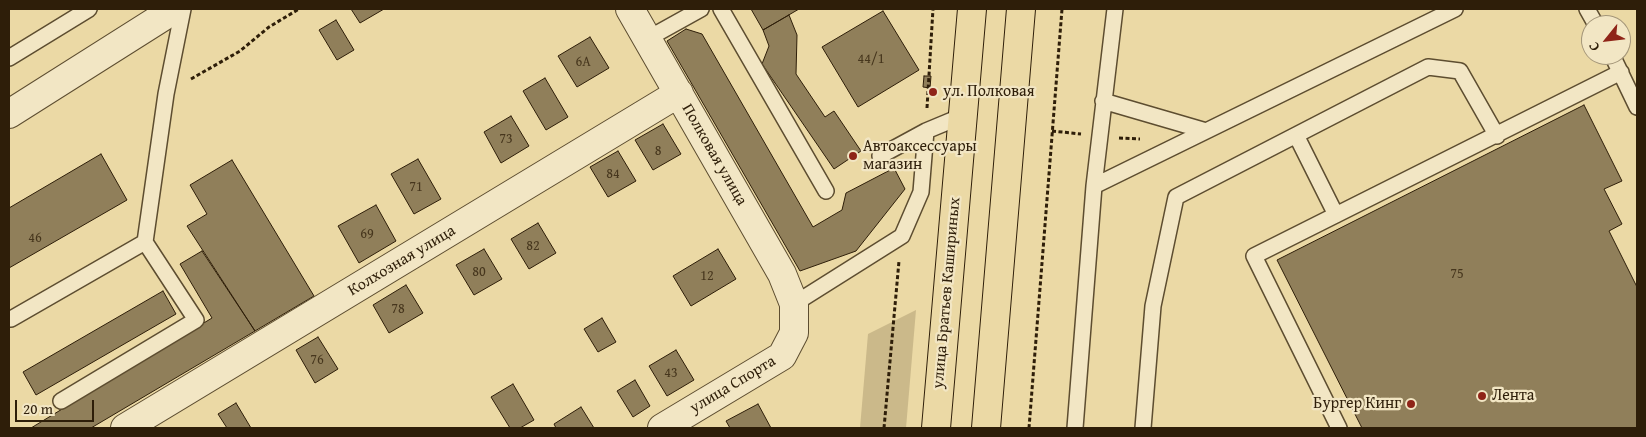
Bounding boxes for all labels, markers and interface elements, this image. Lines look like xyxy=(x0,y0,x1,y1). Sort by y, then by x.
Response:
north arrow xyxy=(1581,15,1631,65)
text: С xyxy=(1583,38,1604,55)
house number: 44/1 xyxy=(858,51,884,67)
house number: 6А xyxy=(575,54,591,70)
place label: ул. Полковая xyxy=(943,82,1035,102)
marker: ул. Полковая xyxy=(927,86,939,98)
street label: Полковая улица xyxy=(677,101,751,209)
house number: 73 xyxy=(499,131,513,147)
place label: Автоаксессуары магазин xyxy=(863,137,977,175)
house number: 8 xyxy=(655,143,661,159)
marker: Автоаксессуары магазин xyxy=(847,150,859,162)
house number: 84 xyxy=(606,166,620,182)
house number: 71 xyxy=(409,179,423,195)
street label: улица Братьев Кашириных xyxy=(929,197,965,389)
street label: Колхозная улица xyxy=(345,221,459,301)
house number: 69 xyxy=(360,226,374,242)
house number: 46 xyxy=(28,230,42,246)
house number: 82 xyxy=(526,238,540,254)
house number: 80 xyxy=(472,264,486,280)
house number: 75 xyxy=(1450,266,1464,282)
house number: 12 xyxy=(700,268,714,284)
house number: 78 xyxy=(391,301,405,317)
house number: 76 xyxy=(310,352,324,368)
street label: улица Спорта xyxy=(687,352,779,418)
house number: 43 xyxy=(664,365,678,381)
place label: Лента xyxy=(1492,386,1534,406)
scale bar xyxy=(18,390,96,422)
marker: Лента xyxy=(1476,390,1488,402)
place label: Бургер Кинг xyxy=(1313,394,1401,414)
text: 20 m xyxy=(23,398,53,419)
marker: Бургер Кинг xyxy=(1405,398,1417,410)

